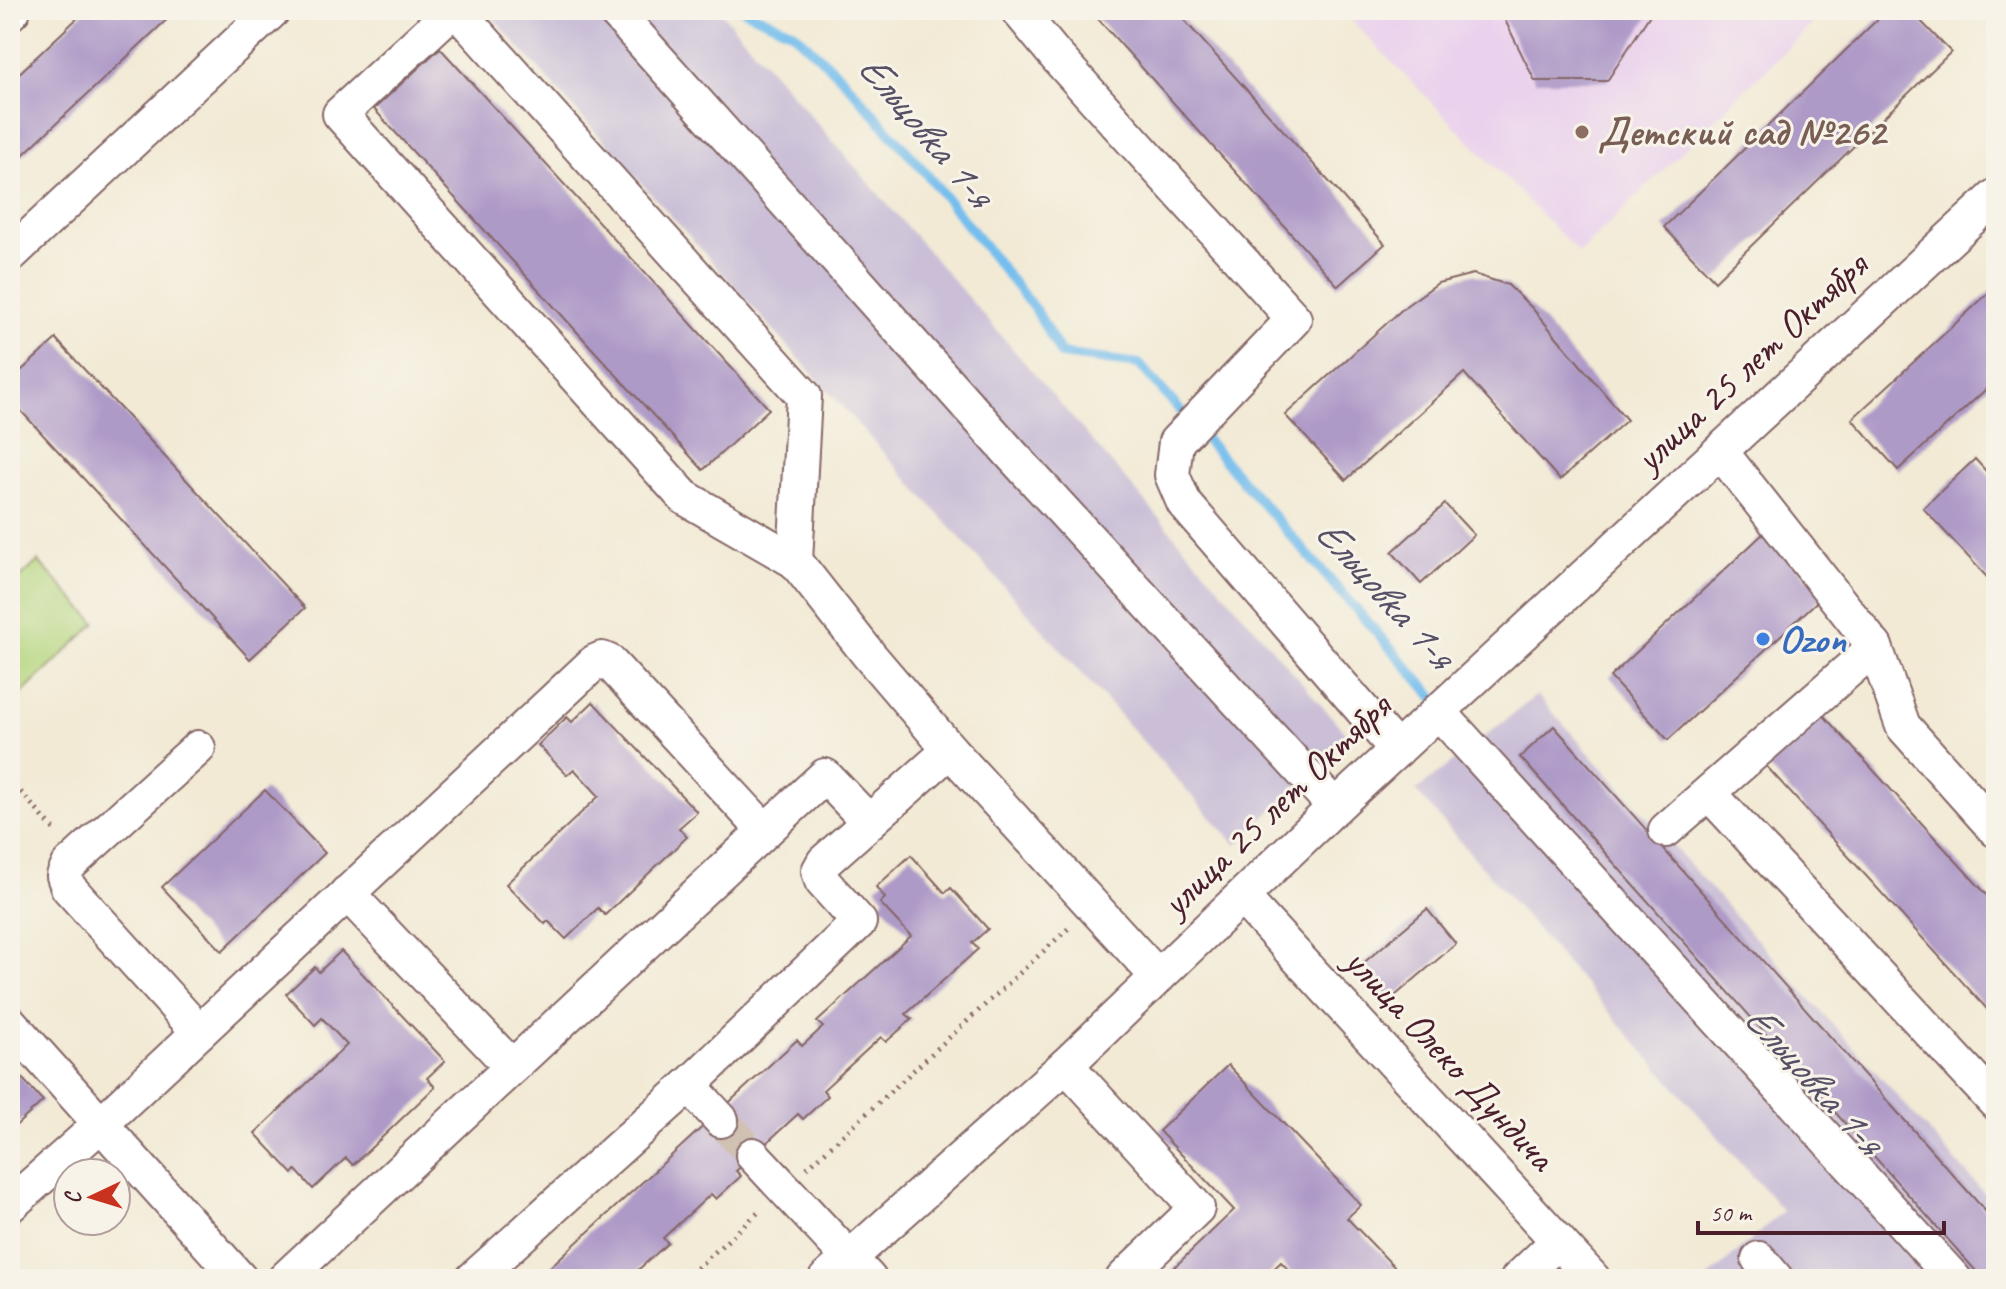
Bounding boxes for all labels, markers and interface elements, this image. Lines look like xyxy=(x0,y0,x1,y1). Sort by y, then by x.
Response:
water label: Ельцовка 1-я xyxy=(847,43,1008,221)
place label: Детский сад №262 xyxy=(1598,107,1889,157)
marker: Детский сад №262 xyxy=(1573,123,1591,141)
street label: улица 25 лет Октября xyxy=(1623,239,1880,484)
water label: Ельцовка 1-я xyxy=(1304,507,1469,683)
place label: Ozon xyxy=(1779,614,1846,664)
marker: Ozon xyxy=(1754,630,1772,648)
street label: улица 25 лет Октября xyxy=(1149,680,1404,929)
street label: улица Олеко Дундича xyxy=(1333,936,1568,1183)
water label: Ельцовка 1-я xyxy=(1733,993,1898,1169)
north arrow xyxy=(52,1157,132,1237)
scale bar xyxy=(1698,1185,1944,1235)
text: С xyxy=(58,1189,87,1205)
text: 50 m xyxy=(1710,1198,1753,1228)

